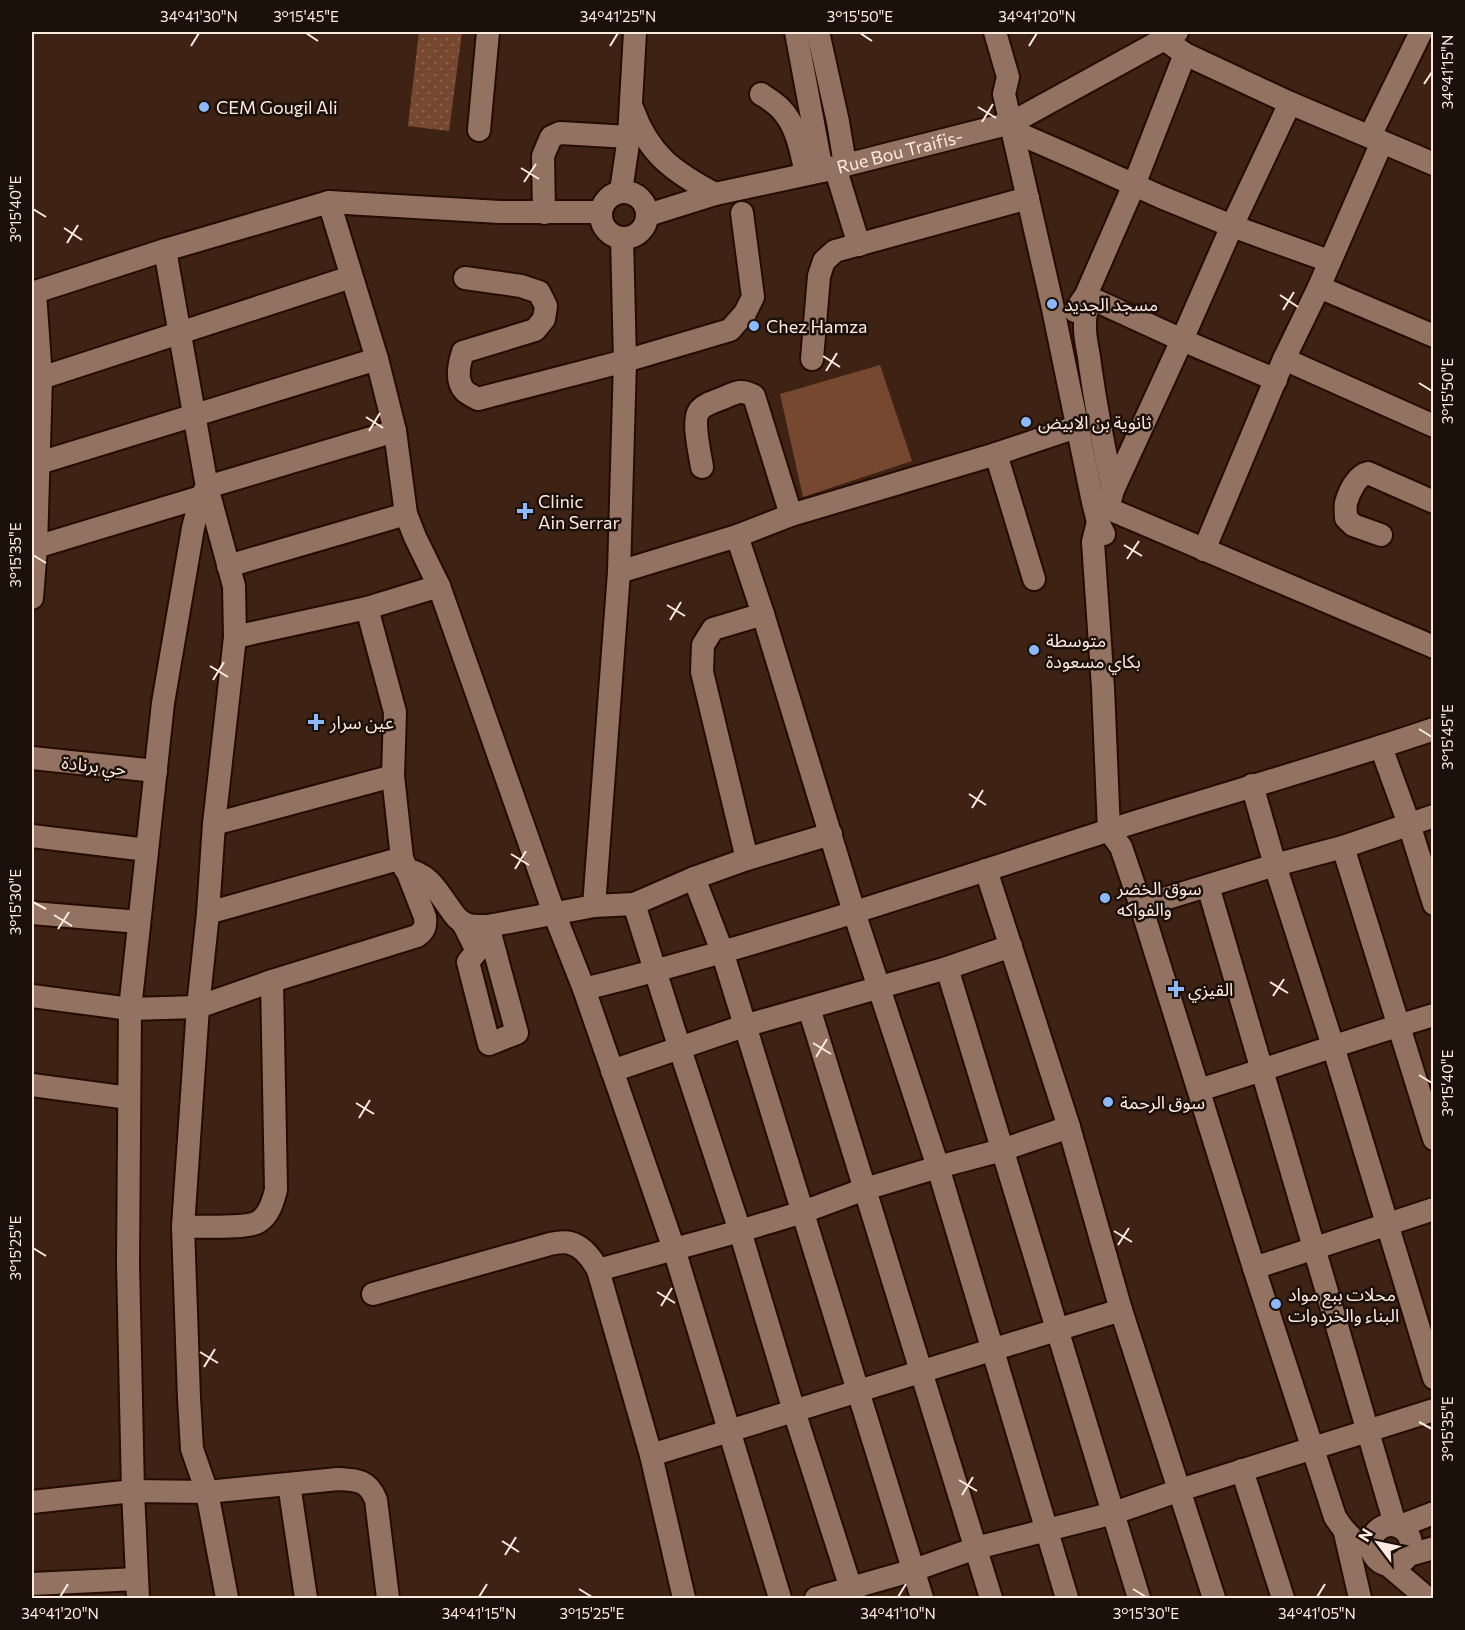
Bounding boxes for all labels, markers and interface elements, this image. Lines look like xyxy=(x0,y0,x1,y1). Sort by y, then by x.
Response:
text: 34°41'30"N xyxy=(160,7,238,25)
text: 3°15'45"E xyxy=(273,7,339,25)
text: 34°41'25"N xyxy=(580,7,656,25)
text: 3°15'50"E xyxy=(827,7,893,25)
text: 34°41'20"N xyxy=(998,7,1076,25)
text: 34°41'15"N xyxy=(1438,35,1456,109)
place label: CEM Gougil Ali xyxy=(216,96,338,118)
marker: CEM Gougil Ali xyxy=(197,100,211,114)
street label: Rue Bou Traifis- xyxy=(834,125,965,178)
text: 3°15'40"E xyxy=(6,175,24,242)
place label: مسجد الجديد xyxy=(1064,293,1158,315)
marker: مسجد الجديد xyxy=(1045,297,1059,311)
place label: Chez Hamza xyxy=(766,315,868,337)
marker: Chez Hamza xyxy=(747,319,761,333)
text: 3°15'50"E xyxy=(1438,358,1456,424)
place label: ثانوية بن الابيض xyxy=(1038,411,1152,434)
marker: ثانوية بن الابيض xyxy=(1019,415,1033,429)
place label: Clinic Ain Serrar xyxy=(538,490,620,533)
marker: Clinic Ain Serrar xyxy=(516,502,534,520)
text: 3°15'35"E xyxy=(6,522,24,588)
place label: متوسطة بكاي مسعودة xyxy=(1046,629,1141,675)
marker: متوسطة بكاي مسعودة xyxy=(1027,643,1041,657)
text: 3°15'45"E xyxy=(1438,704,1456,770)
place label: عين سرار xyxy=(329,711,394,734)
marker: عين سرار xyxy=(307,713,325,731)
street label: حي برنادة xyxy=(60,751,127,782)
text: 3°15'30"E xyxy=(6,869,24,935)
place label: سوق الخضر والفواكه xyxy=(1116,877,1202,921)
marker: سوق الخضر والفواكه xyxy=(1098,891,1112,905)
place label: القيزي xyxy=(1188,978,1233,1003)
marker: القيزي xyxy=(1169,982,1183,996)
text: 3°15'40"E xyxy=(1438,1049,1456,1116)
place label: سوق الرحمة xyxy=(1120,1091,1205,1114)
marker: سوق الرحمة xyxy=(1101,1095,1115,1109)
text: 3°15'25"E xyxy=(6,1215,24,1281)
place label: محلات ببع مواد البناء والخردوات xyxy=(1288,1283,1399,1327)
marker: محلات ببع مواد البناء والخردوات xyxy=(1269,1297,1283,1311)
text: 3°15'35"E xyxy=(1438,1396,1456,1462)
north arrow xyxy=(1348,1513,1408,1573)
text: N xyxy=(1354,1525,1376,1545)
text: 34°41'20"N xyxy=(21,1604,99,1622)
text: 34°41'15"N xyxy=(442,1604,516,1622)
text: 3°15'25"E xyxy=(559,1604,625,1622)
text: 34°41'10"N xyxy=(860,1604,936,1622)
text: 3°15'30"E xyxy=(1113,1604,1179,1622)
text: 34°41'05"N xyxy=(1278,1604,1356,1622)

